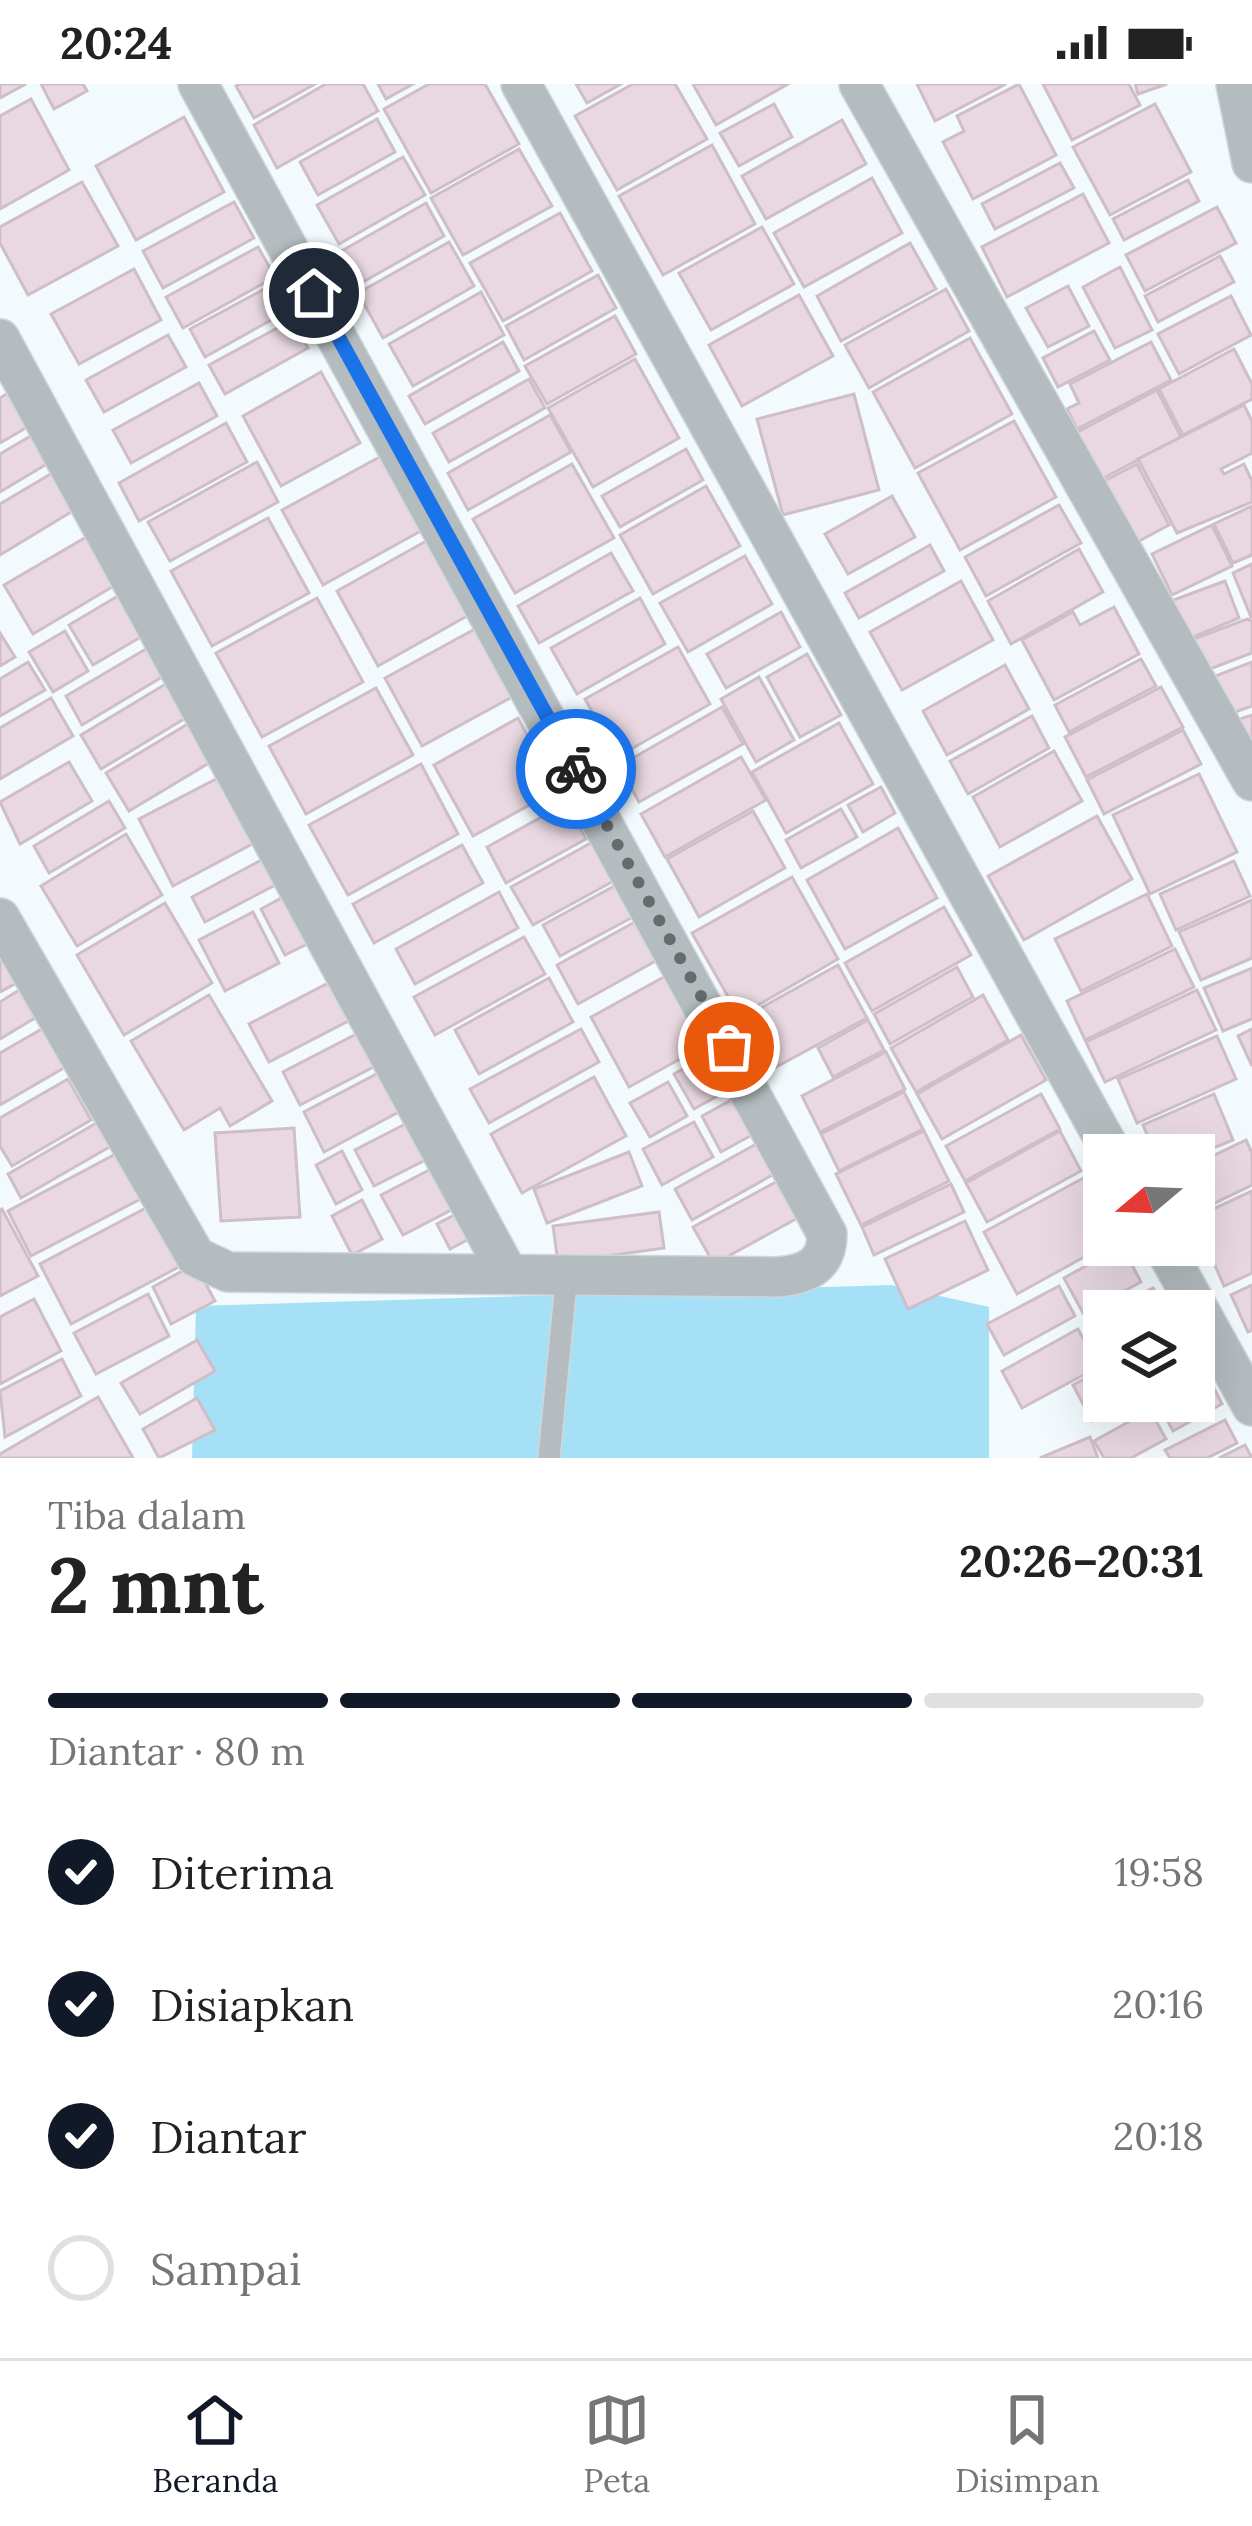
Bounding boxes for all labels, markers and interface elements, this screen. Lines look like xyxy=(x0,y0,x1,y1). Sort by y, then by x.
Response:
text: 20:24 xyxy=(60,14,172,71)
pin xyxy=(263,242,365,344)
icon: home xyxy=(281,260,347,326)
courier xyxy=(516,709,636,829)
icon: bike xyxy=(543,736,609,802)
pin xyxy=(678,996,780,1098)
icon: bag xyxy=(696,1014,762,1080)
north arrow xyxy=(1083,1134,1215,1266)
map controls xyxy=(1083,1134,1215,1422)
button: layers xyxy=(1083,1290,1215,1422)
text: Tiba dalam xyxy=(48,1490,246,1540)
text: 20:26–20:31 xyxy=(959,1532,1204,1589)
text: 2 mnt xyxy=(48,1535,263,1634)
text: Diantar · 80 m xyxy=(48,1726,305,1776)
icon: check xyxy=(48,1839,114,1905)
text: Diterima xyxy=(150,1844,334,1901)
text: 19:58 xyxy=(1114,1847,1204,1897)
icon: check xyxy=(48,1971,114,2037)
text: Disiapkan xyxy=(150,1976,354,2033)
text: 20:16 xyxy=(1112,1979,1204,2029)
icon: check xyxy=(48,2103,114,2169)
text: Diantar xyxy=(150,2108,306,2165)
text: 20:18 xyxy=(1113,2111,1204,2161)
text: Sampai xyxy=(150,2240,302,2297)
tab: Beranda xyxy=(152,2387,279,2501)
tab: Peta xyxy=(583,2387,650,2501)
tab: Disimpan xyxy=(955,2387,1100,2501)

